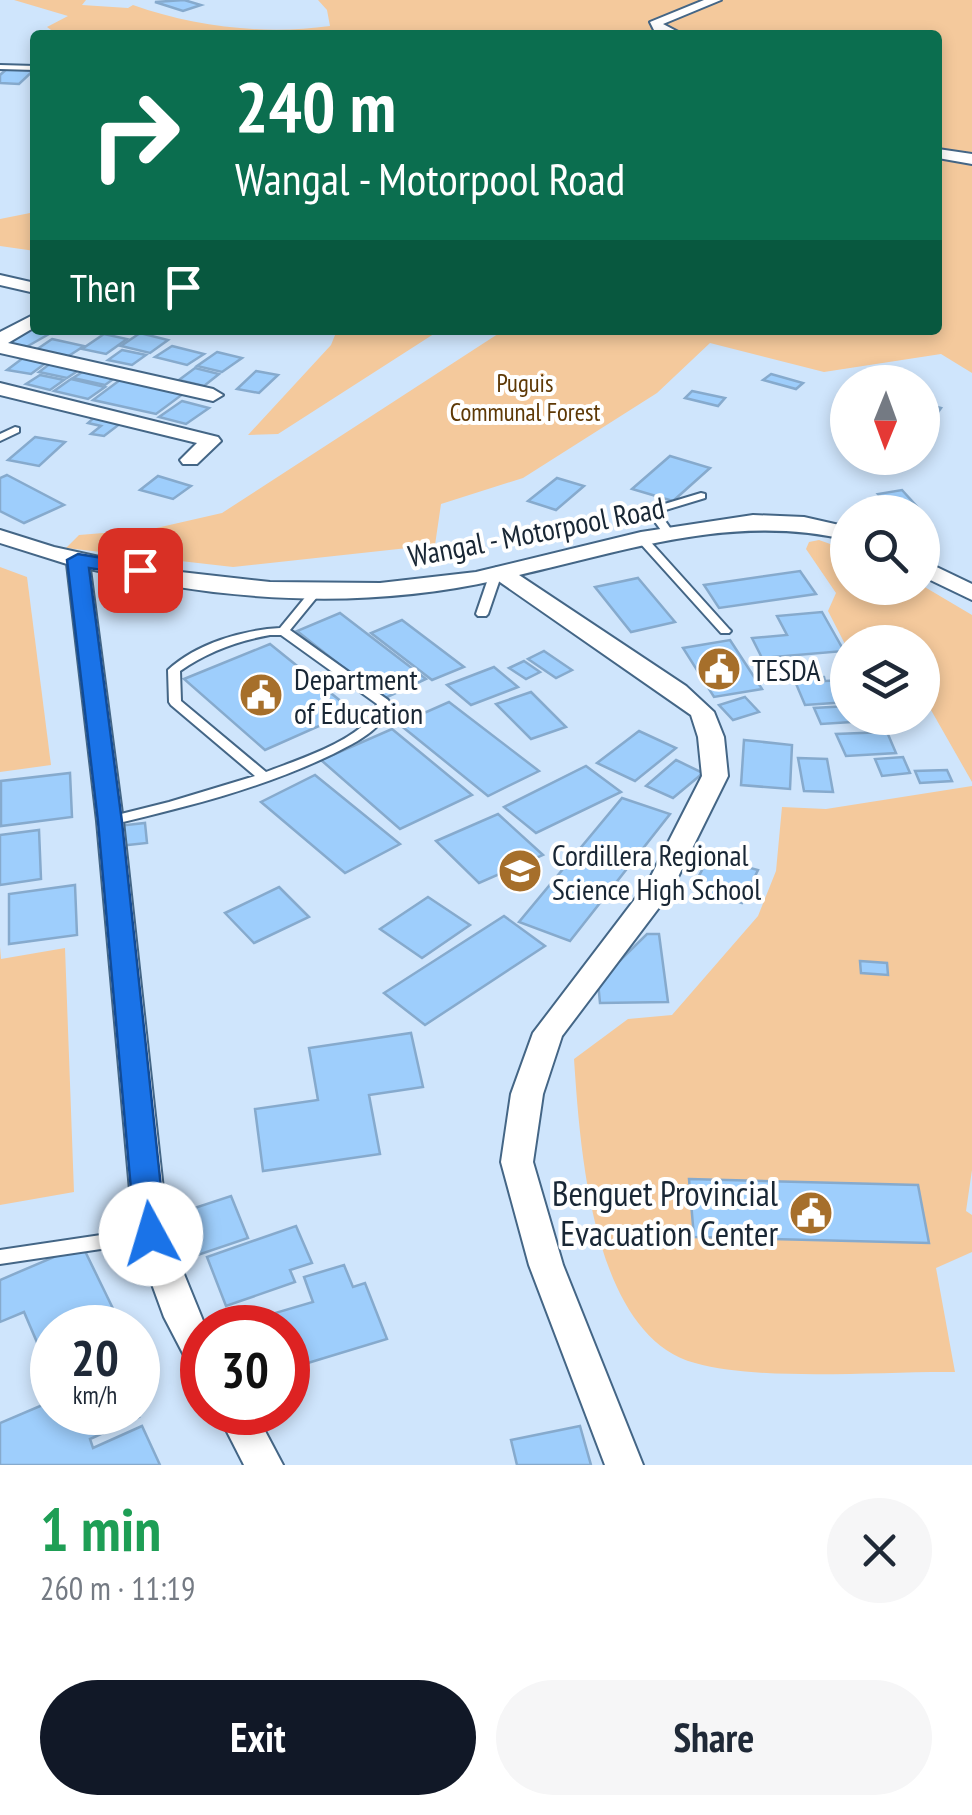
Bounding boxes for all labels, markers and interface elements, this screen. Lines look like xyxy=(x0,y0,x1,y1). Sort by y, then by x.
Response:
text: 240 m xyxy=(235,61,396,151)
icon: right xyxy=(70,70,200,200)
text: Wangal - Motorpool Road xyxy=(235,149,625,207)
icon: arrive xyxy=(156,260,211,315)
text: Then xyxy=(70,263,136,312)
north arrow xyxy=(830,365,940,475)
map controls xyxy=(830,365,940,735)
park label: Puguis Communal Forest xyxy=(450,367,600,428)
street label: Wangal - Motorpool Road xyxy=(405,487,667,575)
button: search xyxy=(830,495,940,605)
pin xyxy=(98,528,183,613)
icon: arrive xyxy=(113,543,168,598)
button: layers xyxy=(830,625,940,735)
public building icon: TESDA xyxy=(696,646,742,692)
place label: TESDA xyxy=(752,650,821,689)
place label: Department of Education xyxy=(294,659,423,732)
public building icon: Department of Education xyxy=(238,672,284,718)
place label: Cordillera Regional Science High School xyxy=(552,835,761,908)
school or university icon: Cordillera Regional Science High School xyxy=(497,848,543,894)
place label: Benguet Provincial Evacuation Center xyxy=(552,1170,778,1256)
position arrow xyxy=(99,1182,203,1286)
public building icon: Benguet Provincial Evacuation Center xyxy=(788,1190,834,1236)
speed limit sign: 30 xyxy=(180,1305,310,1435)
text: 20 xyxy=(71,1325,119,1390)
text: km/h xyxy=(73,1379,117,1411)
text: 1 min xyxy=(40,1490,161,1568)
button: close xyxy=(827,1498,932,1603)
text: 260 m · 11:19 xyxy=(40,1567,195,1609)
button: Exit xyxy=(40,1680,476,1795)
button: Share xyxy=(496,1680,932,1795)

